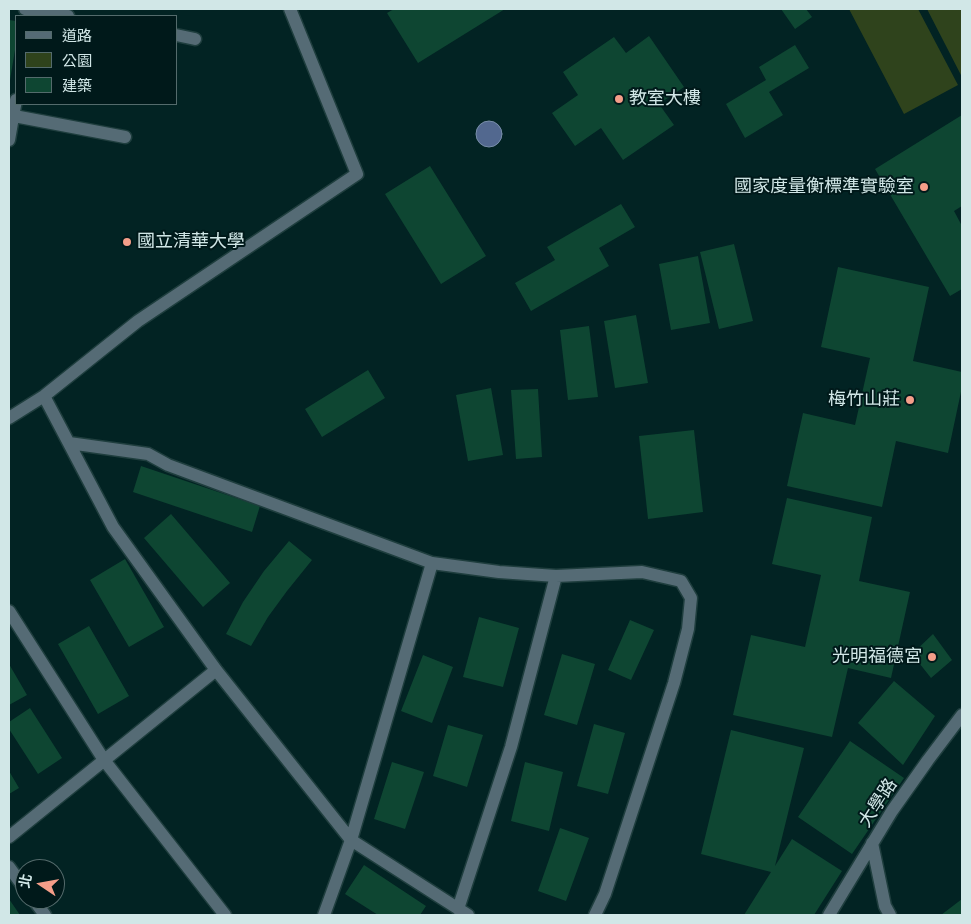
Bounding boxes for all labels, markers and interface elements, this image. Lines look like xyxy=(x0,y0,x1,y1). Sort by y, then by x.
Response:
legend xyxy=(15,15,178,105)
text: 道路 xyxy=(62,29,92,44)
text: 公園 xyxy=(62,54,92,69)
text: 建築 xyxy=(62,79,92,94)
place label: 教室大樓 xyxy=(629,88,701,110)
marker: 教室大樓 xyxy=(613,93,625,105)
place label: 國家度量衡標準實驗室 xyxy=(734,176,914,198)
marker: 國家度量衡標準實驗室 xyxy=(918,181,930,193)
place label: 國立清華大學 xyxy=(137,231,245,253)
marker: 國立清華大學 xyxy=(121,236,133,248)
place label: 梅竹山莊 xyxy=(828,389,900,411)
marker: 梅竹山莊 xyxy=(904,394,916,406)
place label: 光明福德宮 xyxy=(832,646,922,668)
marker: 光明福德宮 xyxy=(926,651,938,663)
street label: 大學路 xyxy=(854,774,902,832)
north arrow xyxy=(15,859,65,909)
text: 北 xyxy=(18,873,35,889)

